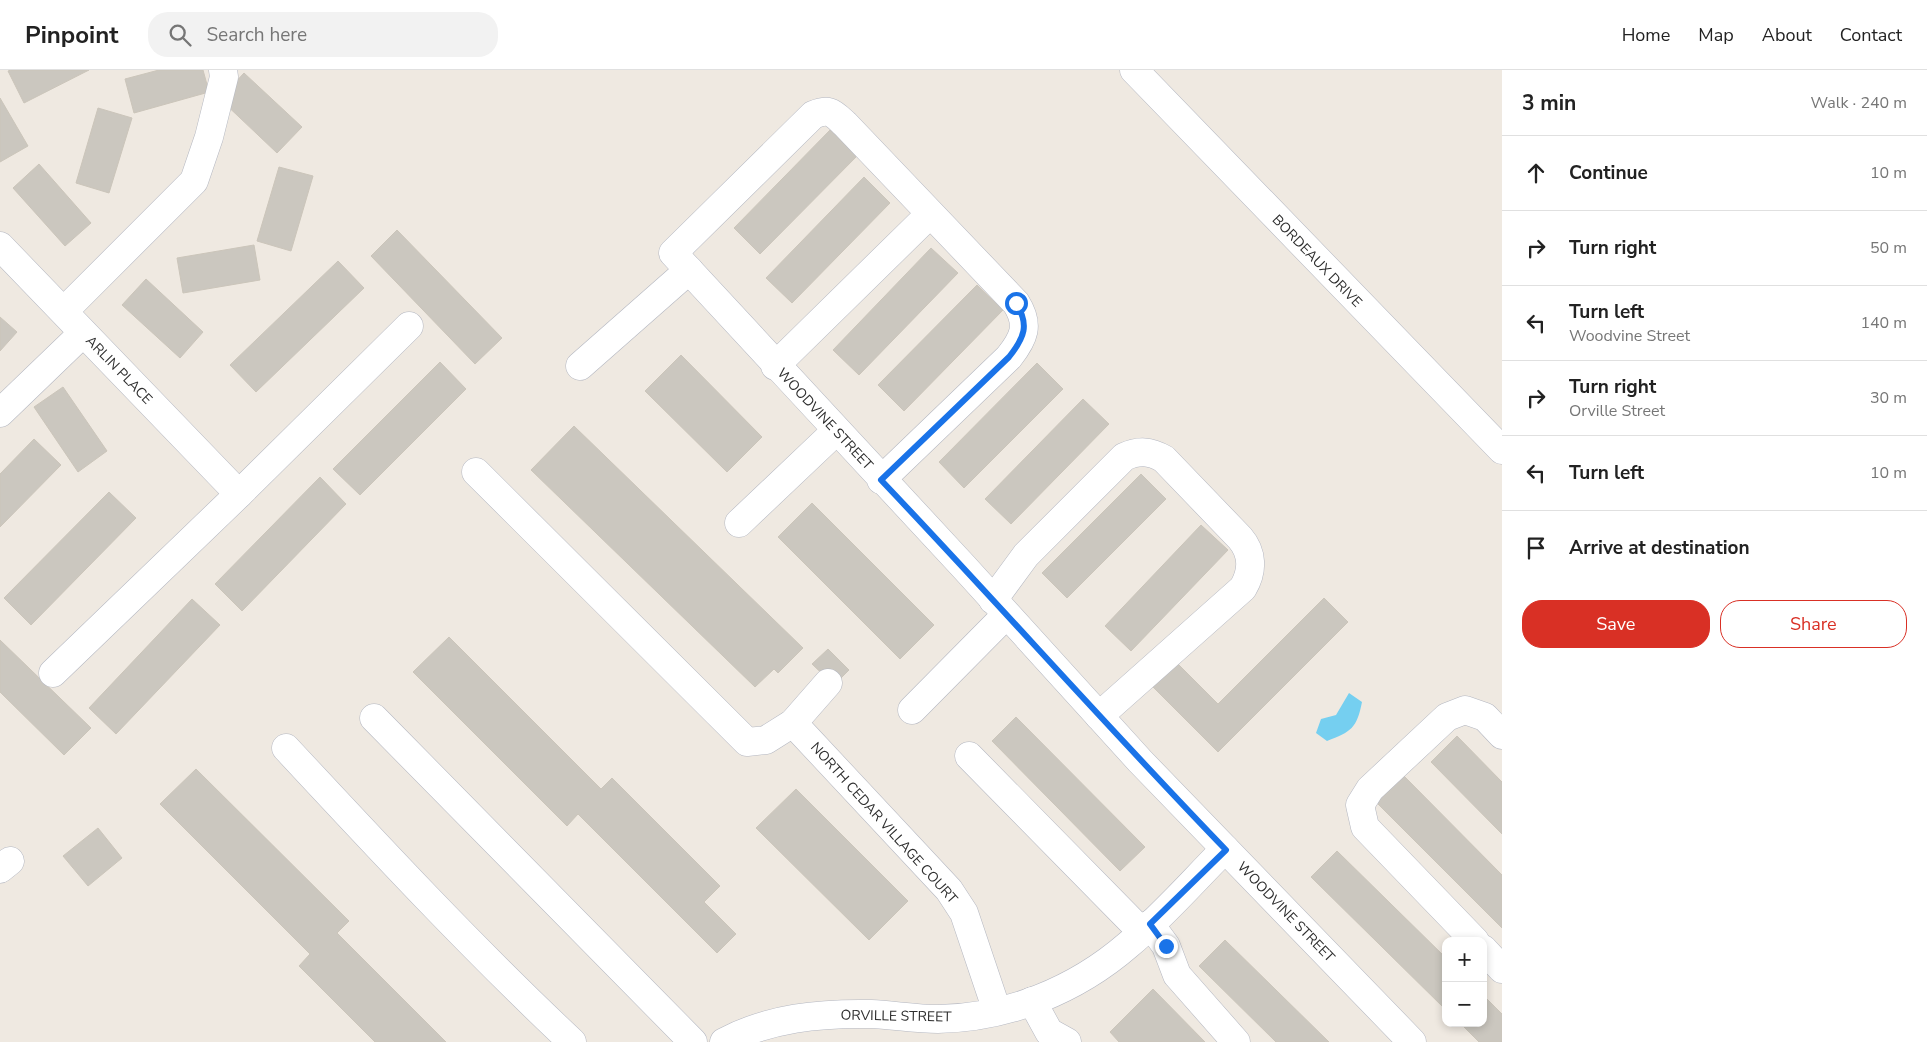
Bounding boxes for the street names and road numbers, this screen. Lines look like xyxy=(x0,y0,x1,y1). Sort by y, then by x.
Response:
street label: BORDEAUX DRIVE xyxy=(1268,211,1366,311)
street label: ARLIN PLACE xyxy=(81,332,157,408)
street label: WOODVINE STREET xyxy=(773,364,878,475)
street label: NORTH CEDAR VILLAGE COURT xyxy=(806,738,962,908)
street label: WOODVINE STREET xyxy=(1233,858,1339,967)
street label: ORVILLE STREET xyxy=(840,1006,952,1026)

